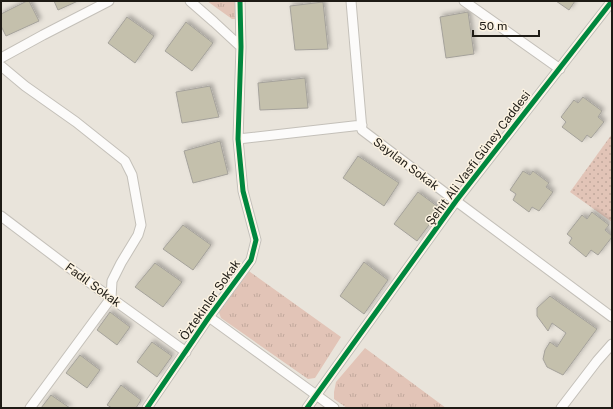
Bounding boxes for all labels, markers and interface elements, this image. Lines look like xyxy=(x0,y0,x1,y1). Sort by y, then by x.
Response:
scale bar xyxy=(473,12,539,38)
text: 50 m xyxy=(479,19,507,33)
street label: Şehit Ali Vasfi Güney Caddesi xyxy=(423,88,533,228)
street label: Sayılan Sokak xyxy=(370,135,442,193)
street label: Öztekinler Sokak xyxy=(177,257,243,343)
street label: Fadıl Sokak xyxy=(63,260,124,310)

